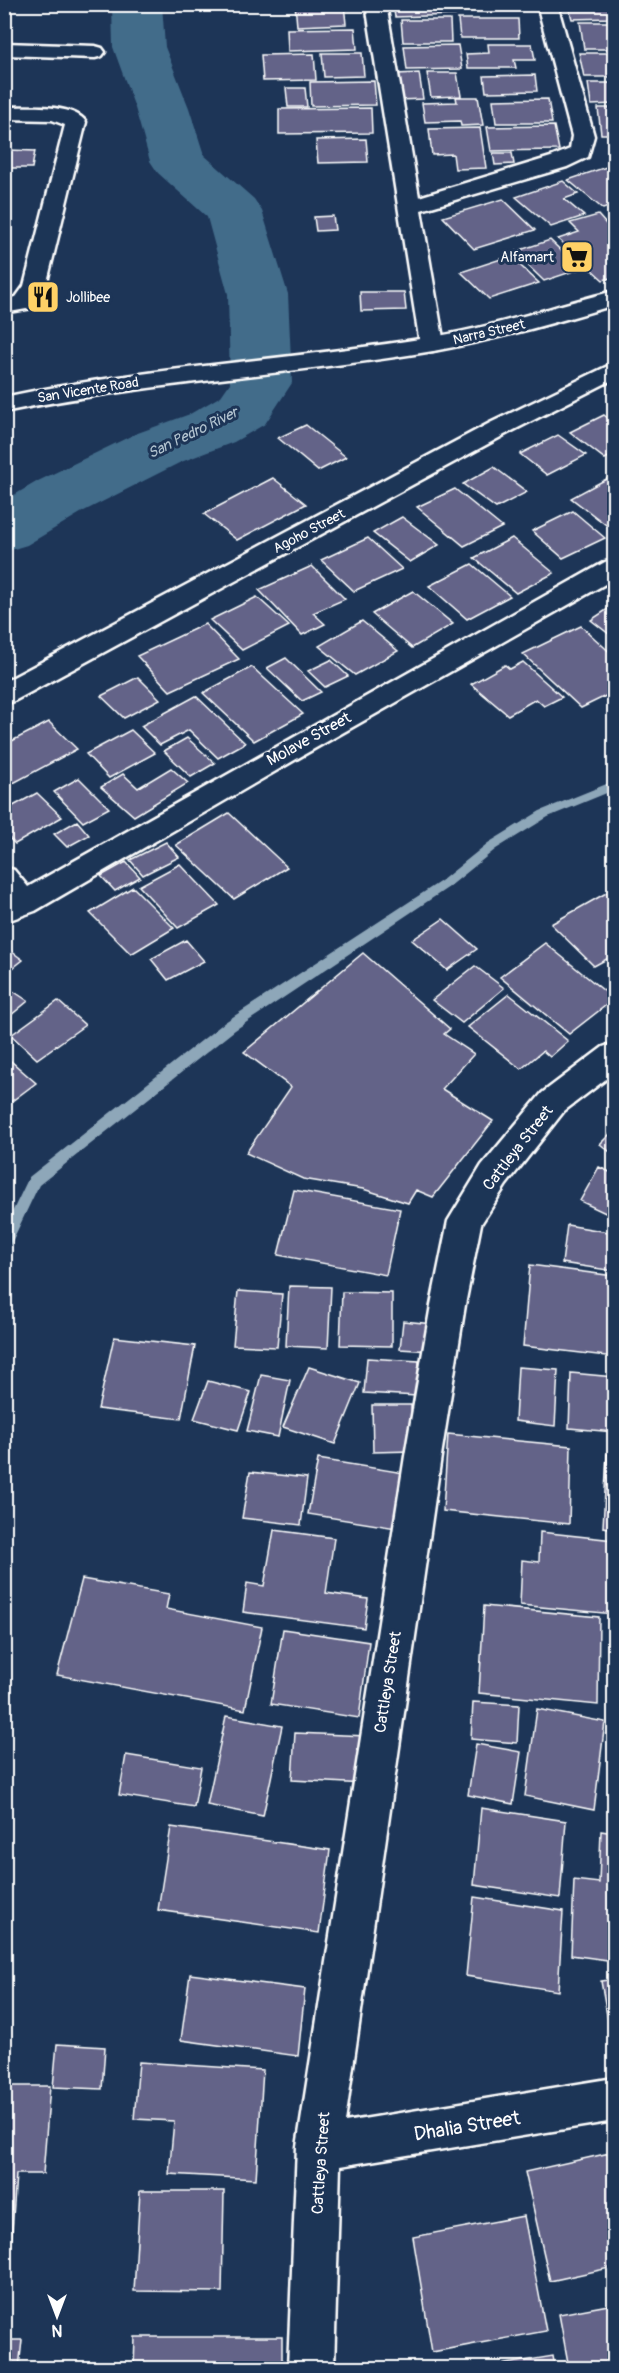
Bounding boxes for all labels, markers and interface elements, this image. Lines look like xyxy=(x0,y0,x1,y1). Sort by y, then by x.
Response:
supermarket icon: Alfamart xyxy=(559,239,595,275)
place label: Alfamart xyxy=(500,249,554,266)
restaurant icon: Jollibee xyxy=(25,279,61,315)
place label: Jollibee xyxy=(66,289,110,306)
street label: Narra Street xyxy=(451,315,527,349)
street label: San Vicente Road xyxy=(36,374,140,406)
water label: San Pedro River xyxy=(145,402,243,463)
street label: Agoho Street xyxy=(270,505,348,557)
street label: Molave Street xyxy=(263,707,355,770)
street label: Cattleya Street xyxy=(479,1101,558,1195)
street label: Cattleya Street xyxy=(370,1629,406,1734)
street label: Dhalia Street xyxy=(412,2105,523,2147)
street label: Cattleya Street xyxy=(307,2111,335,2215)
north arrow xyxy=(27,2286,87,2346)
text: N xyxy=(51,2320,62,2340)

